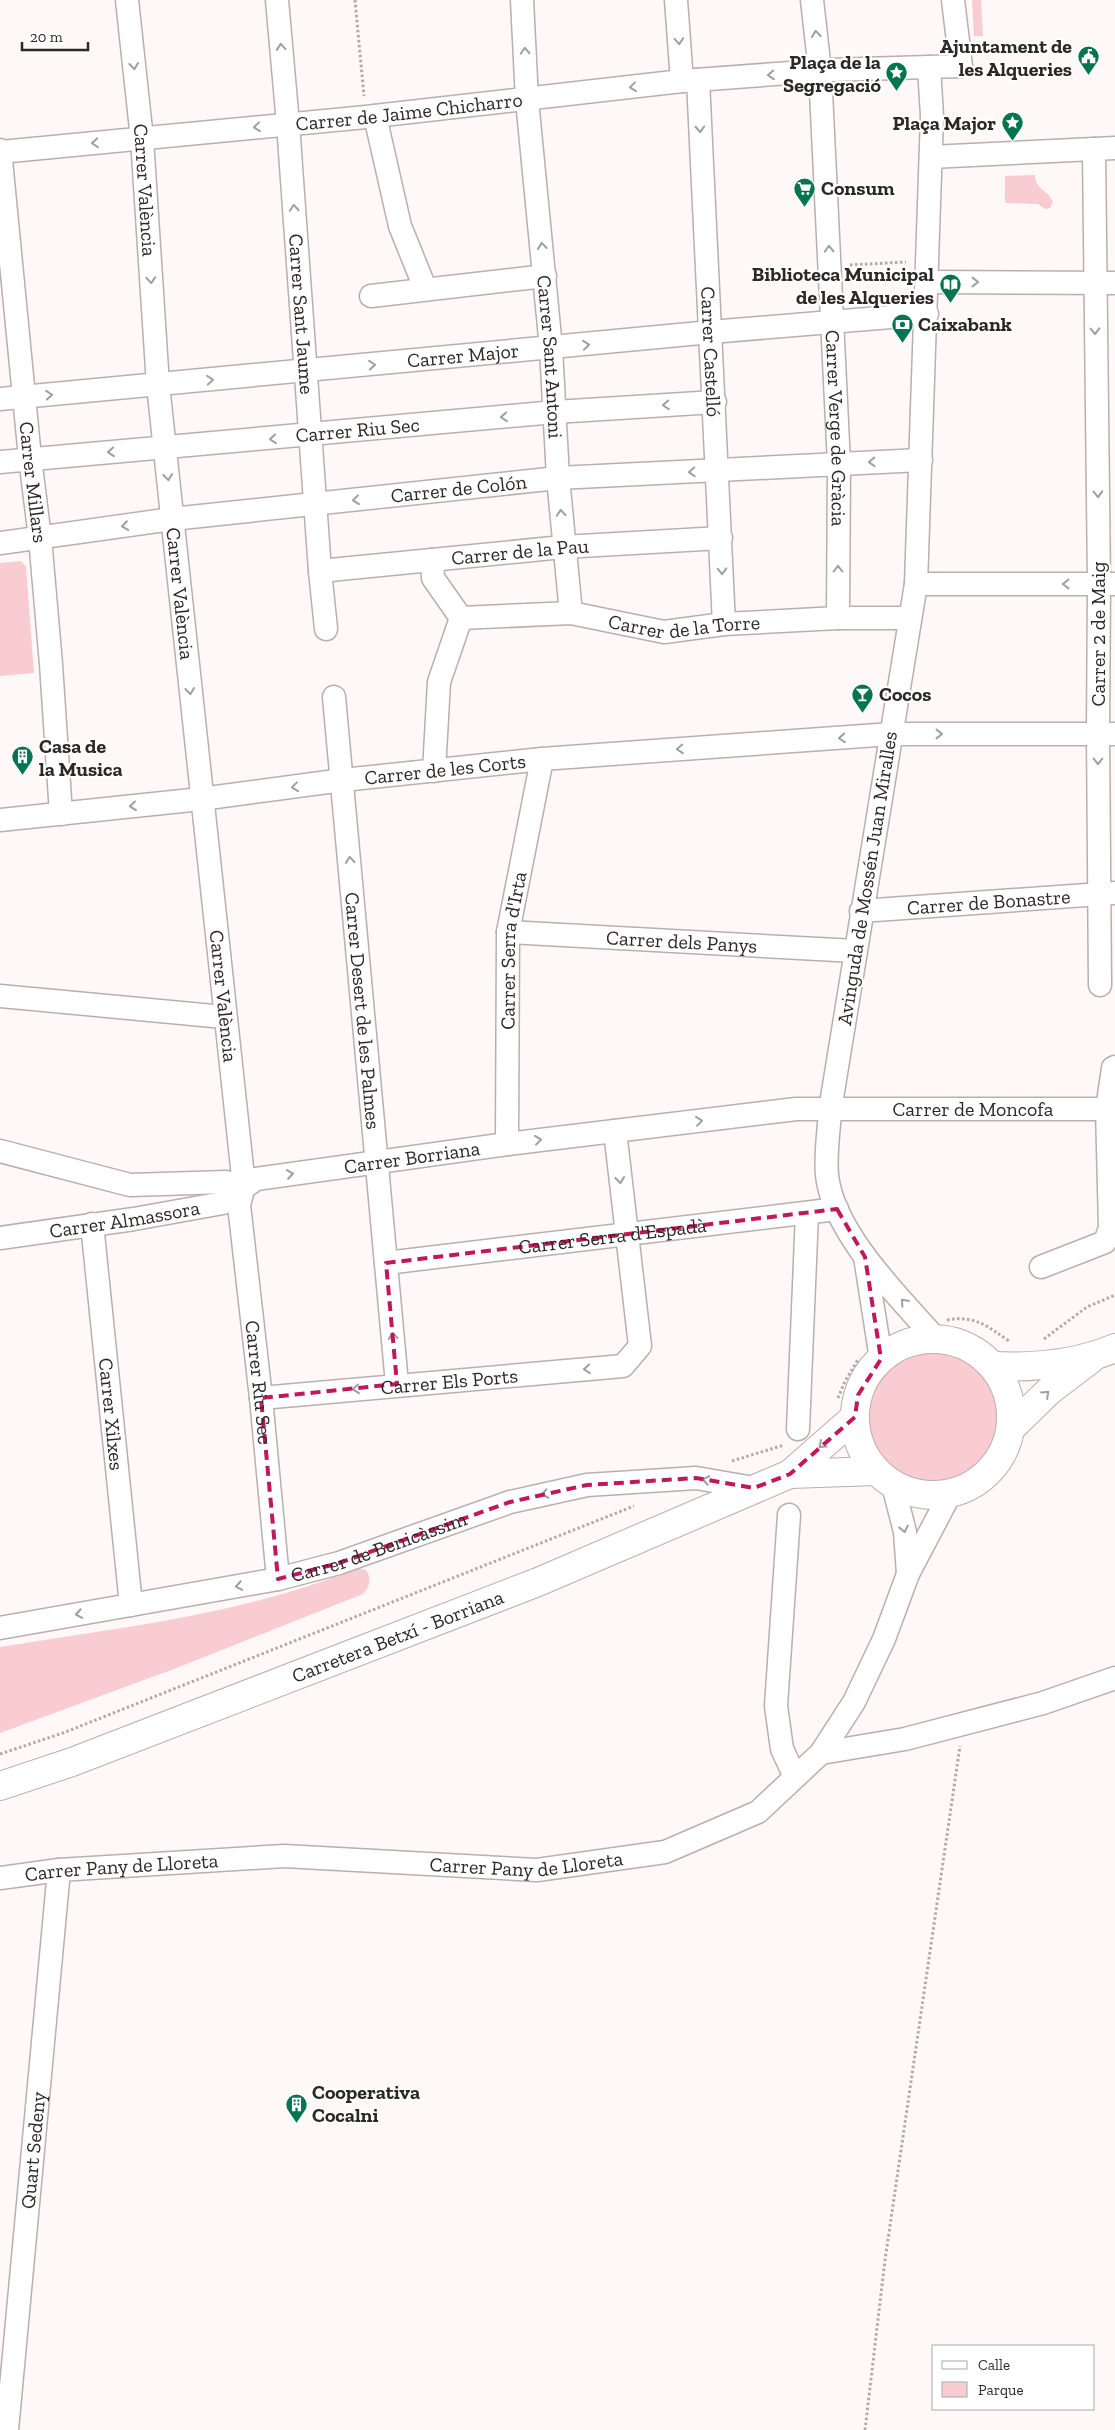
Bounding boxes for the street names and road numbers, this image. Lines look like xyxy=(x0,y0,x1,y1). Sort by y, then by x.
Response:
street label: Carrer de Jaime Chicharro xyxy=(294,87,524,136)
street label: Carrer València xyxy=(128,123,162,257)
street label: Carrer Sant Jaume xyxy=(284,233,319,395)
street label: Carrer Sant Antoni xyxy=(532,274,568,440)
street label: Carrer Castelló xyxy=(696,286,726,417)
street label: Carrer Verge de Gràcia xyxy=(821,329,851,527)
street label: Carrer Major xyxy=(406,338,520,373)
street label: Carrer Riu Sec xyxy=(294,412,421,447)
street label: Carrer Millars xyxy=(15,420,52,544)
street label: Carrer de Colón xyxy=(390,469,528,508)
street label: Carrer València xyxy=(161,526,199,661)
street label: Carrer de la Pau xyxy=(450,534,590,570)
street label: Carrer 2 de Maig xyxy=(1086,562,1110,706)
street label: Carrer de la Torre xyxy=(606,609,761,644)
street label: Avinguda de Mossén Juan Miralles xyxy=(832,729,902,1027)
street label: Carrer de les Corts xyxy=(363,749,527,790)
street label: Carrer Serra d'Irta xyxy=(496,869,532,1030)
street label: Carrer de Bonastre xyxy=(906,884,1071,920)
street label: Carrer Desert de les Palmes xyxy=(340,891,386,1130)
street label: Carrer dels Panys xyxy=(606,925,758,958)
street label: Carrer València xyxy=(205,929,243,1064)
street label: Carrer de Moncofa xyxy=(892,1097,1054,1121)
street label: Carrer Borriana xyxy=(342,1136,482,1179)
street label: Carrer Almassora xyxy=(48,1195,202,1243)
street label: Carrer Serra d'Espadà xyxy=(517,1213,708,1259)
street label: Carrer Riu Sec xyxy=(240,1319,277,1445)
street label: Carrer Xilxes xyxy=(94,1357,129,1471)
street label: Carrer Els Ports xyxy=(380,1363,519,1399)
street label: Carrer de Benicàssim xyxy=(288,1506,471,1587)
street label: Carretera Betxí - Borriana xyxy=(289,1584,507,1688)
street label: Carrer Pany de Lloreta xyxy=(429,1846,625,1882)
street label: Carrer Pany de Lloreta xyxy=(23,1848,219,1887)
street label: Quart Sedeny xyxy=(16,2090,50,2210)

